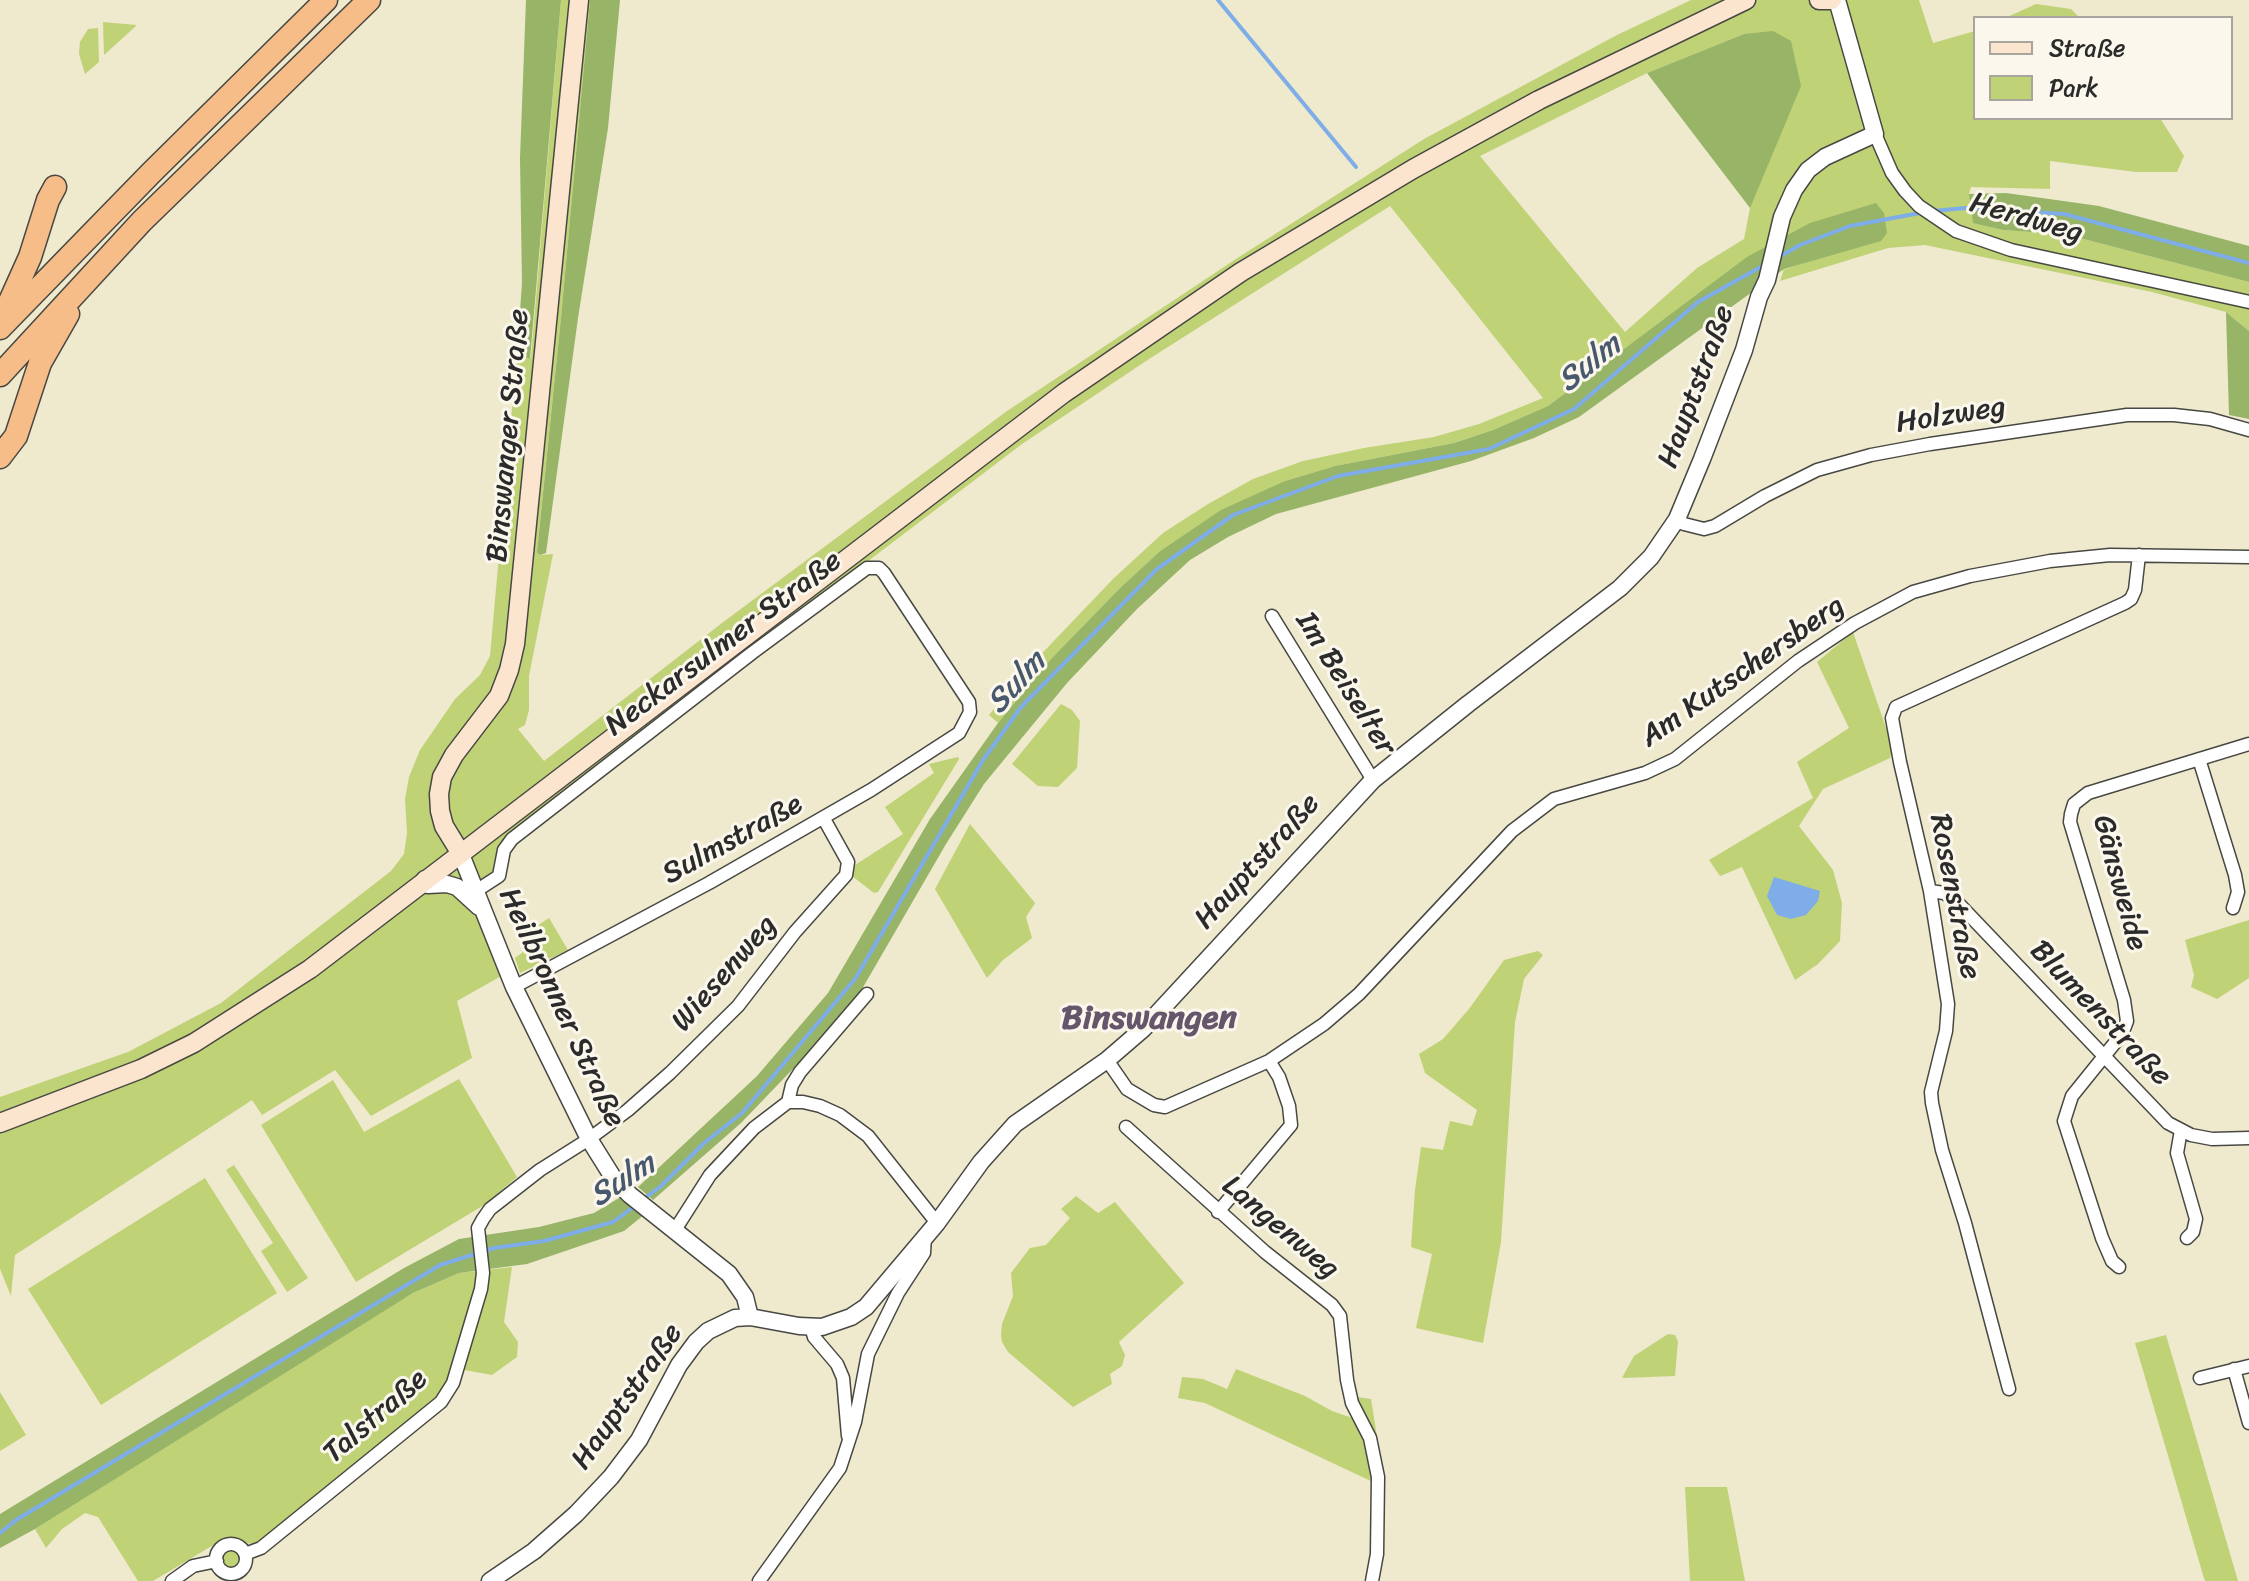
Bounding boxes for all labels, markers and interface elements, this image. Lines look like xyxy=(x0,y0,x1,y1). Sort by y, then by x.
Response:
legend xyxy=(1973,16,2233,120)
text: Straße xyxy=(2049,27,2125,69)
text: Park xyxy=(2049,67,2098,109)
street label: Herdweg xyxy=(1965,186,2087,252)
street label: Hauptstraße xyxy=(1651,301,1743,473)
street label: Binswanger Straße xyxy=(480,308,538,564)
water label: Sulm xyxy=(1550,327,1630,401)
street label: Holzweg xyxy=(1894,390,2008,442)
street label: Neckarsulmer Straße xyxy=(599,543,849,745)
street label: Am Kutschersberg xyxy=(1634,588,1852,756)
street label: Im Beiselter xyxy=(1287,606,1403,762)
water label: Sulm xyxy=(979,644,1055,722)
street label: Sulmstraße xyxy=(657,787,809,893)
street label: Hauptstraße xyxy=(1188,787,1328,937)
street label: Rosenstraße xyxy=(1920,811,1988,983)
street label: Gänsweide xyxy=(2084,811,2154,955)
street label: Heilbronner Straße xyxy=(490,883,632,1133)
street label: Wiesenweg xyxy=(665,908,785,1040)
street label: Blumenstraße xyxy=(2022,934,2178,1094)
district label: Binswangen xyxy=(1061,999,1237,1039)
water label: Sulm xyxy=(583,1146,663,1216)
street label: Langenweg xyxy=(1214,1168,1346,1288)
street label: Hauptstraße xyxy=(564,1317,692,1477)
street label: Talstraße xyxy=(317,1362,435,1472)

